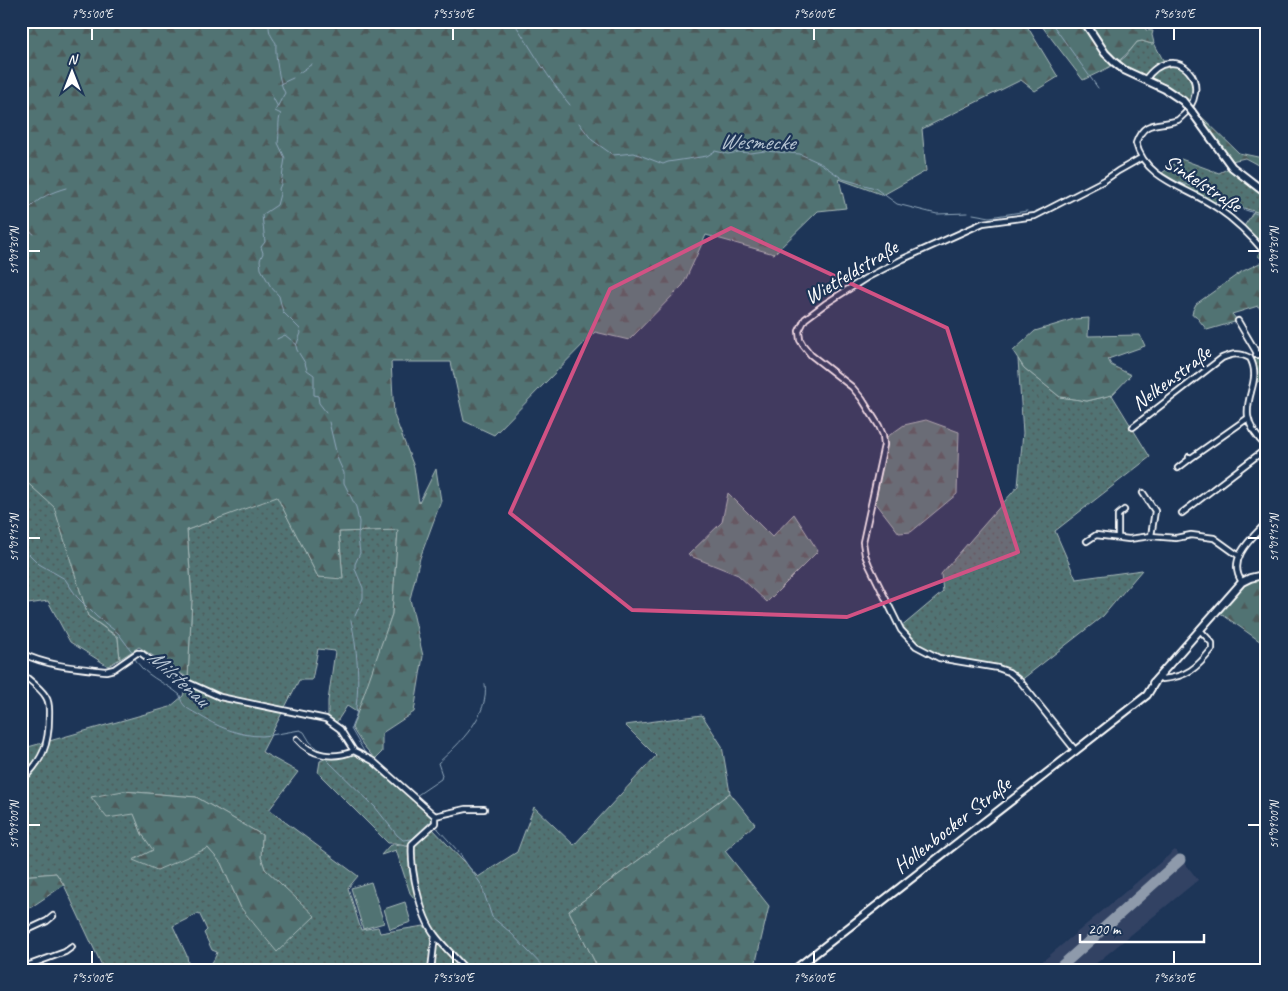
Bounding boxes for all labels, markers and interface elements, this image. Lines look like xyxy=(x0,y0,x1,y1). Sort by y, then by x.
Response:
text: 7°55'00"E xyxy=(72,6,114,22)
text: 7°55'30"E xyxy=(433,6,475,22)
text: 7°56'00"E xyxy=(794,6,836,22)
text: 7°56'30"E xyxy=(1154,6,1196,22)
north arrow xyxy=(48,48,98,98)
text: N xyxy=(68,51,79,68)
water label: Wesmecke xyxy=(719,127,797,157)
street label: Sinkelstraße xyxy=(1159,148,1249,219)
text: 51°09'30"N xyxy=(6,226,22,275)
text: 51°09'30"N xyxy=(1266,226,1282,275)
street label: Wietfeldstraße xyxy=(800,233,904,310)
street label: Nelkenstraße xyxy=(1126,338,1218,416)
text: 51°09'15"N xyxy=(6,513,22,562)
text: 51°09'15"N xyxy=(1266,513,1282,562)
water label: Milstenau xyxy=(142,643,218,715)
street label: Hollenbocker Straße xyxy=(888,770,1018,879)
text: 51°09'00"N xyxy=(6,800,22,849)
text: 51°09'00"N xyxy=(1266,800,1282,849)
scale bar xyxy=(1080,911,1204,943)
text: 200 m xyxy=(1088,920,1122,939)
text: 7°55'00"E xyxy=(72,970,114,986)
text: 7°55'30"E xyxy=(433,970,475,986)
text: 7°56'00"E xyxy=(794,970,836,986)
text: 7°56'30"E xyxy=(1154,970,1196,986)

